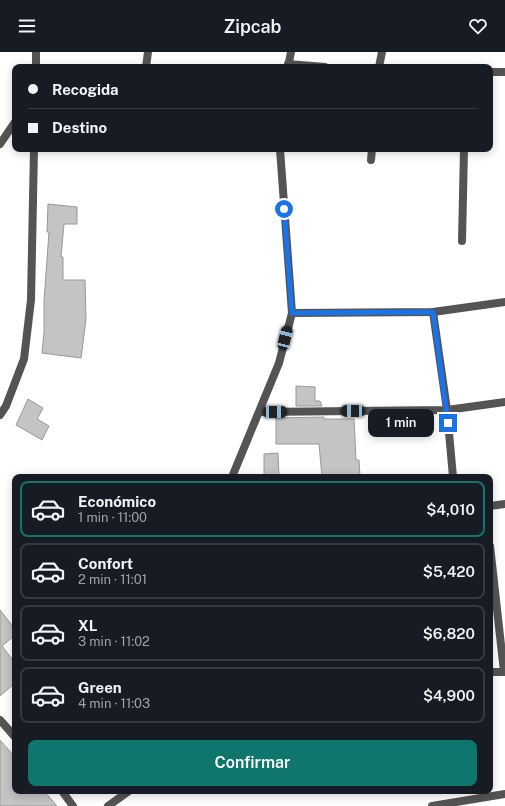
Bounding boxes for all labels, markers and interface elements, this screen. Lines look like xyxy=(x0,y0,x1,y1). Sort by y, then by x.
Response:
icon: menu xyxy=(16,15,38,37)
icon: heart xyxy=(467,15,489,37)
text: Zipcab xyxy=(224,16,281,37)
text: Recogida xyxy=(52,81,119,98)
text: Destino xyxy=(52,119,107,136)
route start xyxy=(275,200,293,218)
car xyxy=(276,325,294,351)
car xyxy=(341,405,365,417)
car xyxy=(263,406,287,418)
callout: 1 min xyxy=(368,409,434,437)
route end xyxy=(439,414,457,432)
text: 1 min xyxy=(386,415,416,430)
icon: car xyxy=(30,491,66,527)
text: Económico xyxy=(78,493,156,510)
text: $4,010 xyxy=(426,501,475,518)
text: 1 min · 11:00 xyxy=(78,510,147,525)
icon: car xyxy=(30,553,66,589)
text: Confort xyxy=(78,555,133,572)
text: $5,420 xyxy=(423,563,475,580)
text: 2 min · 11:01 xyxy=(78,572,147,587)
icon: car xyxy=(30,615,66,651)
text: XL xyxy=(78,617,97,634)
text: $6,820 xyxy=(423,625,475,642)
text: 3 min · 11:02 xyxy=(78,634,150,649)
icon: car xyxy=(30,677,66,713)
text: Green xyxy=(78,679,122,696)
text: $4,900 xyxy=(423,687,475,704)
text: 4 min · 11:03 xyxy=(78,696,150,711)
button: Confirmar xyxy=(28,740,477,786)

